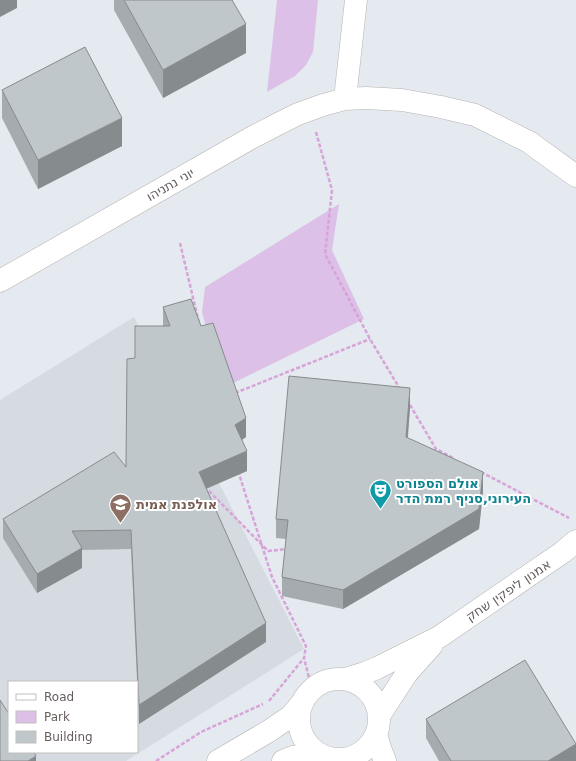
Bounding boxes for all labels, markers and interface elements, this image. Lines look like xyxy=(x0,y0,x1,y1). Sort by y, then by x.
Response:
street label: יוני נתניהו xyxy=(144,165,197,204)
place label: אולם הספורט העירוני,סניף רמת הדר xyxy=(396,476,531,506)
theatre icon: אולם הספורט העירוני,סניף רמת הדר xyxy=(367,477,393,510)
school or university icon: אולפנת אמית xyxy=(107,491,133,524)
place label: אולפנת אמית xyxy=(136,497,217,512)
street label: אמנון ליפקין שחק xyxy=(463,556,554,624)
legend xyxy=(8,681,138,753)
text: Road xyxy=(44,690,74,704)
text: Park xyxy=(44,710,70,724)
text: Building xyxy=(44,730,93,744)

